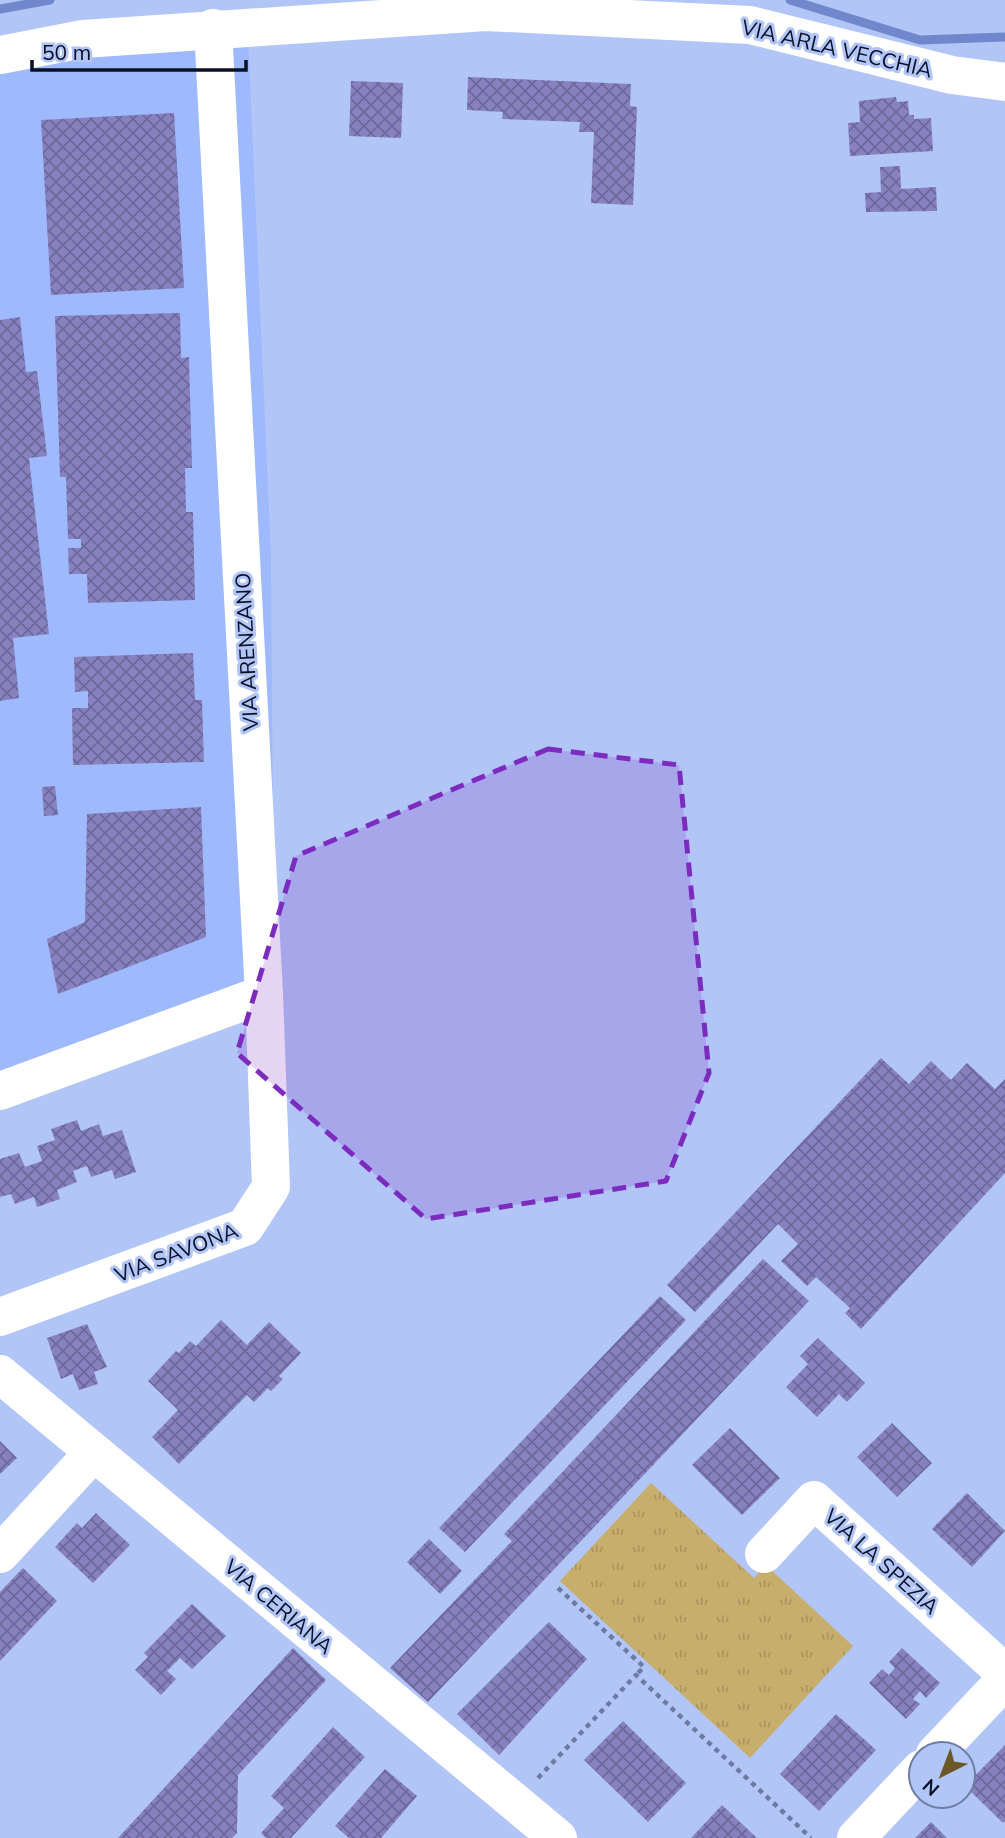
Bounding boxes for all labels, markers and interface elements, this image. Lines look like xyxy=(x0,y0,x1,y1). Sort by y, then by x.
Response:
street label: VIA ARLA VECCHIA xyxy=(739,13,936,83)
scale bar xyxy=(32,28,245,72)
text: 50 m xyxy=(42,39,91,65)
street label: VIA ARENZANO xyxy=(229,572,263,732)
street label: VIA SAVONA xyxy=(111,1216,242,1287)
street label: VIA LA SPEZIA xyxy=(819,1503,945,1620)
street label: VIA CERIANA xyxy=(219,1553,339,1659)
north arrow xyxy=(907,1740,977,1810)
text: N xyxy=(917,1774,944,1801)

